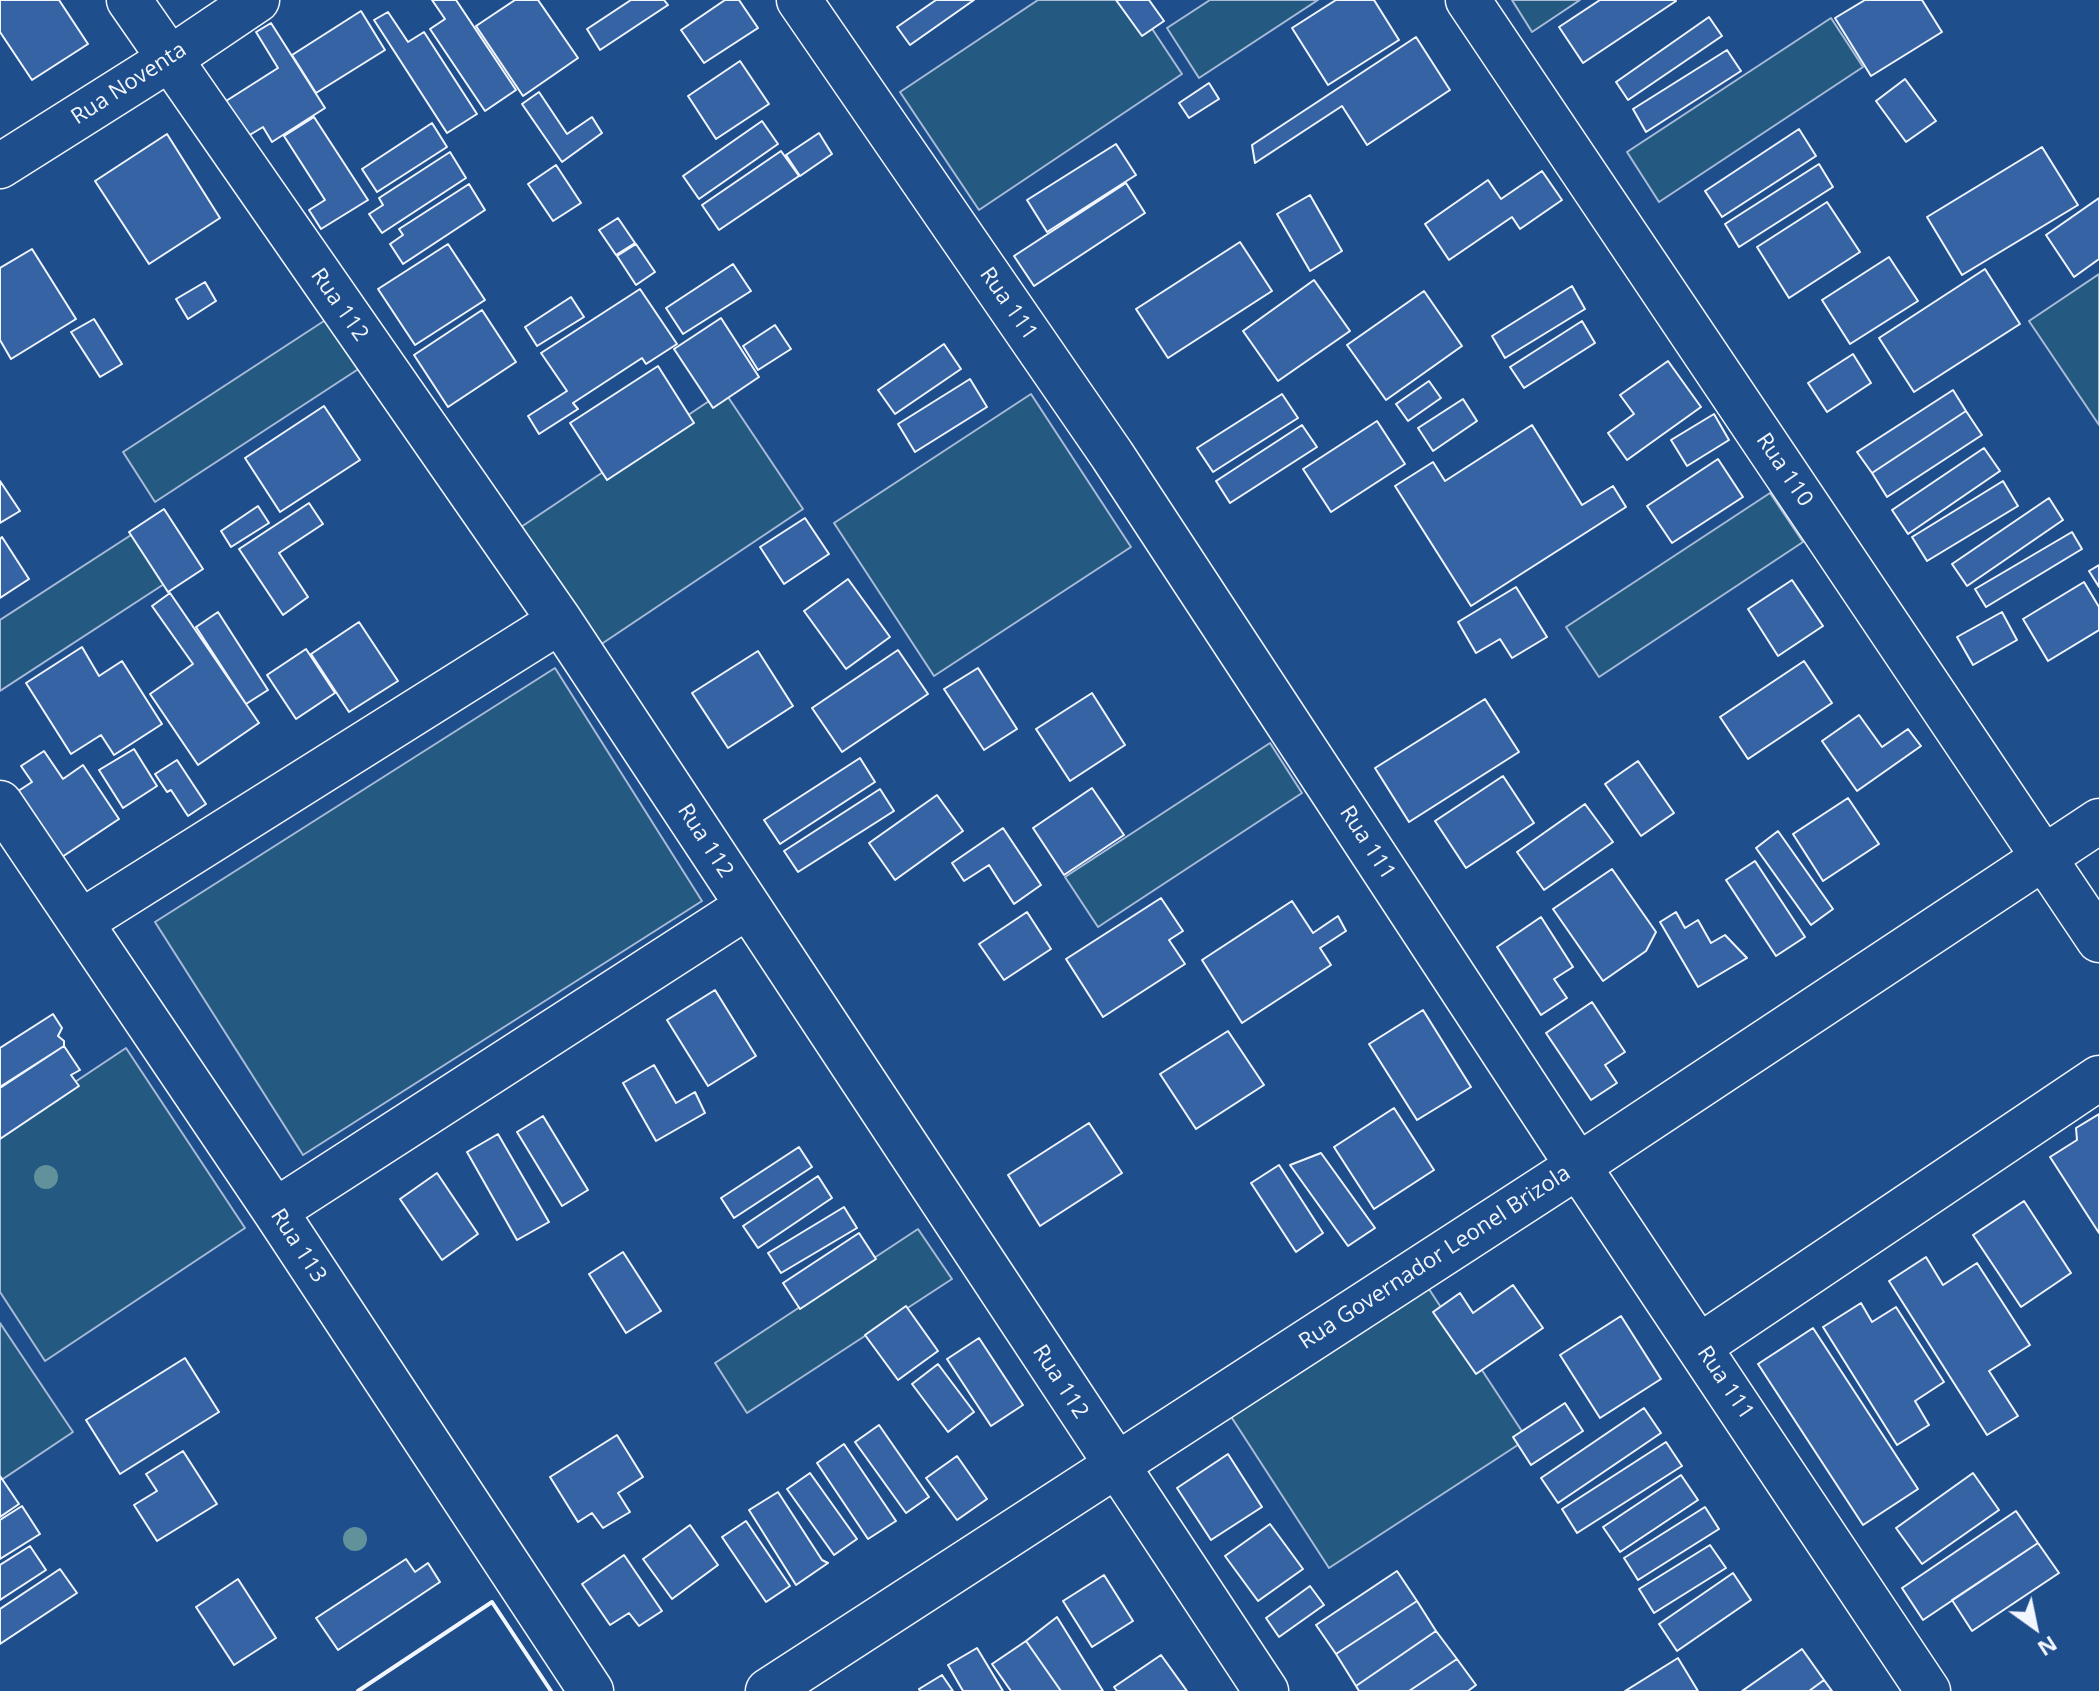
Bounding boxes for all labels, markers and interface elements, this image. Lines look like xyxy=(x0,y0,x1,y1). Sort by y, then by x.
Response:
street label: Rua Noventa xyxy=(67,37,191,131)
street label: Rua 111 xyxy=(973,263,1043,345)
street label: Rua 112 xyxy=(304,264,374,346)
street label: Rua 110 xyxy=(1750,428,1818,512)
street label: Rua 112 xyxy=(671,799,739,883)
street label: Rua 111 xyxy=(1333,801,1401,885)
street label: Rua Governador Leonel Brizola xyxy=(1294,1160,1576,1356)
street label: Rua 113 xyxy=(264,1204,332,1288)
street label: Rua 112 xyxy=(1026,1340,1094,1424)
street label: Rua 111 xyxy=(1691,1341,1759,1425)
north arrow xyxy=(1995,1587,2075,1667)
text: N xyxy=(2032,1630,2064,1665)

